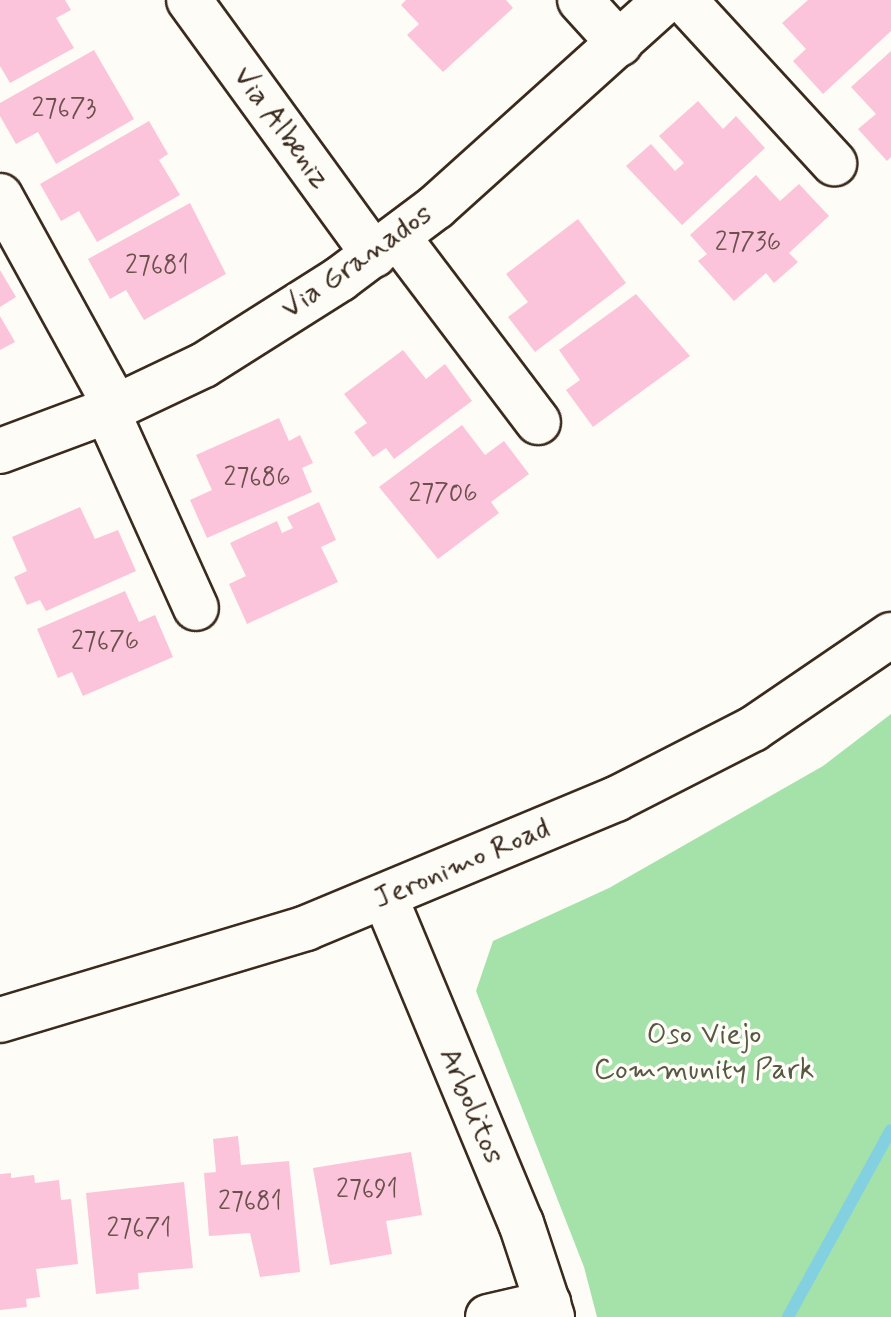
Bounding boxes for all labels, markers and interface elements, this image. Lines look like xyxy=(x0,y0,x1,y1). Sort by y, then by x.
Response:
street label: Via Albeniz xyxy=(224,60,338,196)
house number: 27673 xyxy=(32,94,96,126)
street label: Via Granados xyxy=(276,198,438,326)
house number: 27736 xyxy=(715,228,781,260)
house number: 27681 xyxy=(125,251,189,283)
house number: 27686 xyxy=(223,463,291,495)
house number: 27706 xyxy=(408,479,478,511)
house number: 27676 xyxy=(71,627,139,659)
street label: Jeronimo Road xyxy=(369,811,555,917)
park label: Oso Viejo Community Park xyxy=(594,1017,814,1088)
street label: Arbolitos xyxy=(430,1043,512,1169)
house number: 27691 xyxy=(336,1175,398,1207)
house number: 27681 xyxy=(218,1187,282,1219)
house number: 27671 xyxy=(106,1214,172,1246)

